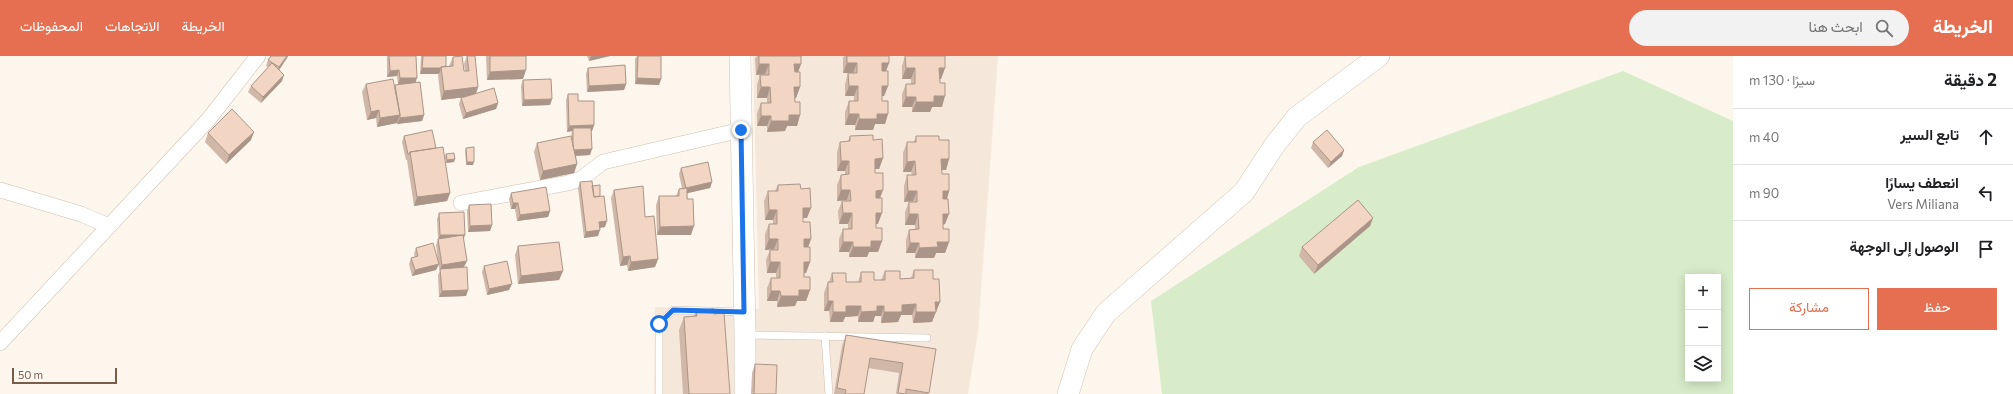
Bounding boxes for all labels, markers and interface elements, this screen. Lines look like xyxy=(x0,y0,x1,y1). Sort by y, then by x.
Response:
search box xyxy=(1629,10,1909,46)
text: الخريطة xyxy=(1933,14,1993,37)
text: المحفوظات xyxy=(20,17,83,34)
text: الاتجاهات xyxy=(105,17,159,34)
text: الخريطة xyxy=(181,17,225,34)
text: ابحث هنا xyxy=(1809,17,1863,35)
icon: search xyxy=(1873,17,1895,39)
text: 2 دقيقة xyxy=(1944,69,1997,90)
text: سيرًا · 130 m xyxy=(1749,72,1815,88)
route end xyxy=(732,121,750,139)
text: تابع السير xyxy=(1900,125,1959,143)
icon: ahead xyxy=(1975,126,1997,148)
text: 40 m xyxy=(1749,129,1779,145)
text: انعطف يسارًا xyxy=(1885,173,1959,191)
icon: left xyxy=(1975,182,1997,204)
text: 90 m xyxy=(1749,185,1779,201)
text: Vers Miliana xyxy=(1887,196,1959,212)
text: الوصول إلى الوجهة xyxy=(1850,237,1959,255)
icon: arrive xyxy=(1975,238,1997,260)
map controls xyxy=(1685,274,1721,382)
button: + xyxy=(1685,274,1721,310)
button: مشاركة xyxy=(1749,288,1869,330)
button: حفظ xyxy=(1877,288,1997,330)
button: − xyxy=(1685,310,1721,346)
route start xyxy=(650,315,668,333)
button: layers xyxy=(1685,346,1721,382)
scale bar xyxy=(12,366,117,385)
text: 50 m xyxy=(18,368,43,381)

